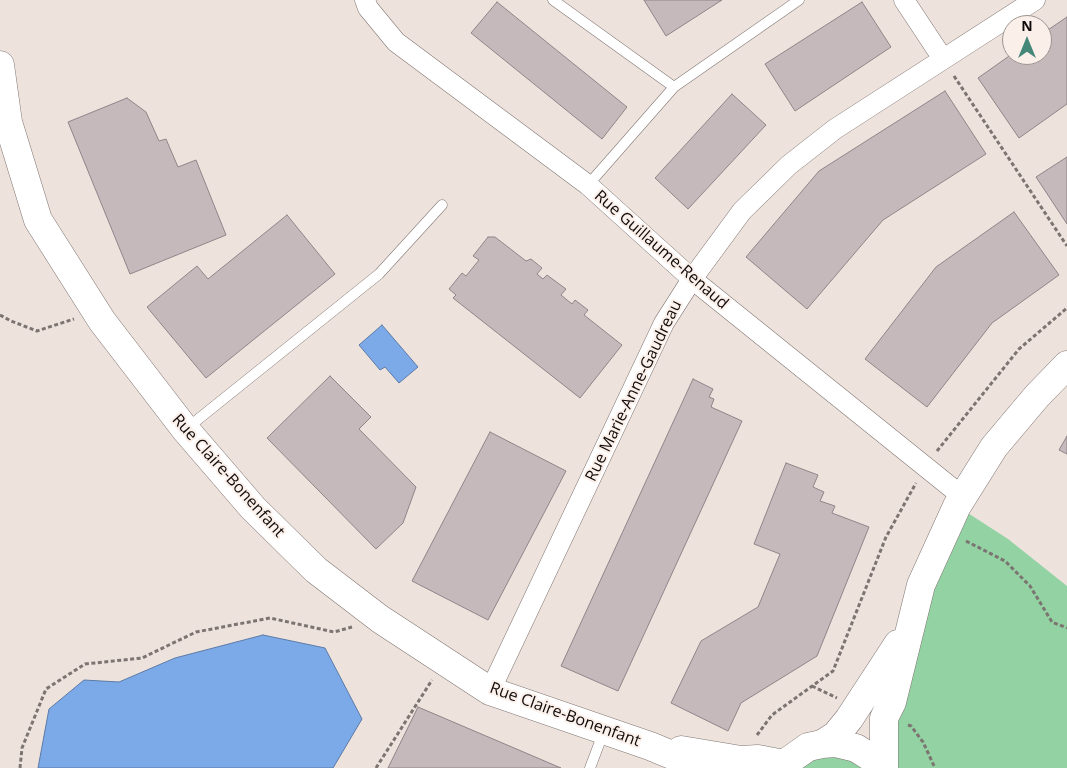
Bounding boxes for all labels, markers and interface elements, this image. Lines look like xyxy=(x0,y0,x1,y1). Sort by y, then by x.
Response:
north arrow xyxy=(1002,15,1052,65)
text: N xyxy=(1021,16,1033,35)
street label: Rue Guillaume-Renaud xyxy=(590,187,732,313)
street label: Rue Marie-Anne-Gaudreau xyxy=(582,297,686,485)
street label: Rue Claire-Bonenfant xyxy=(168,411,288,541)
street label: Rue Claire-Bonenfant xyxy=(487,679,643,751)

